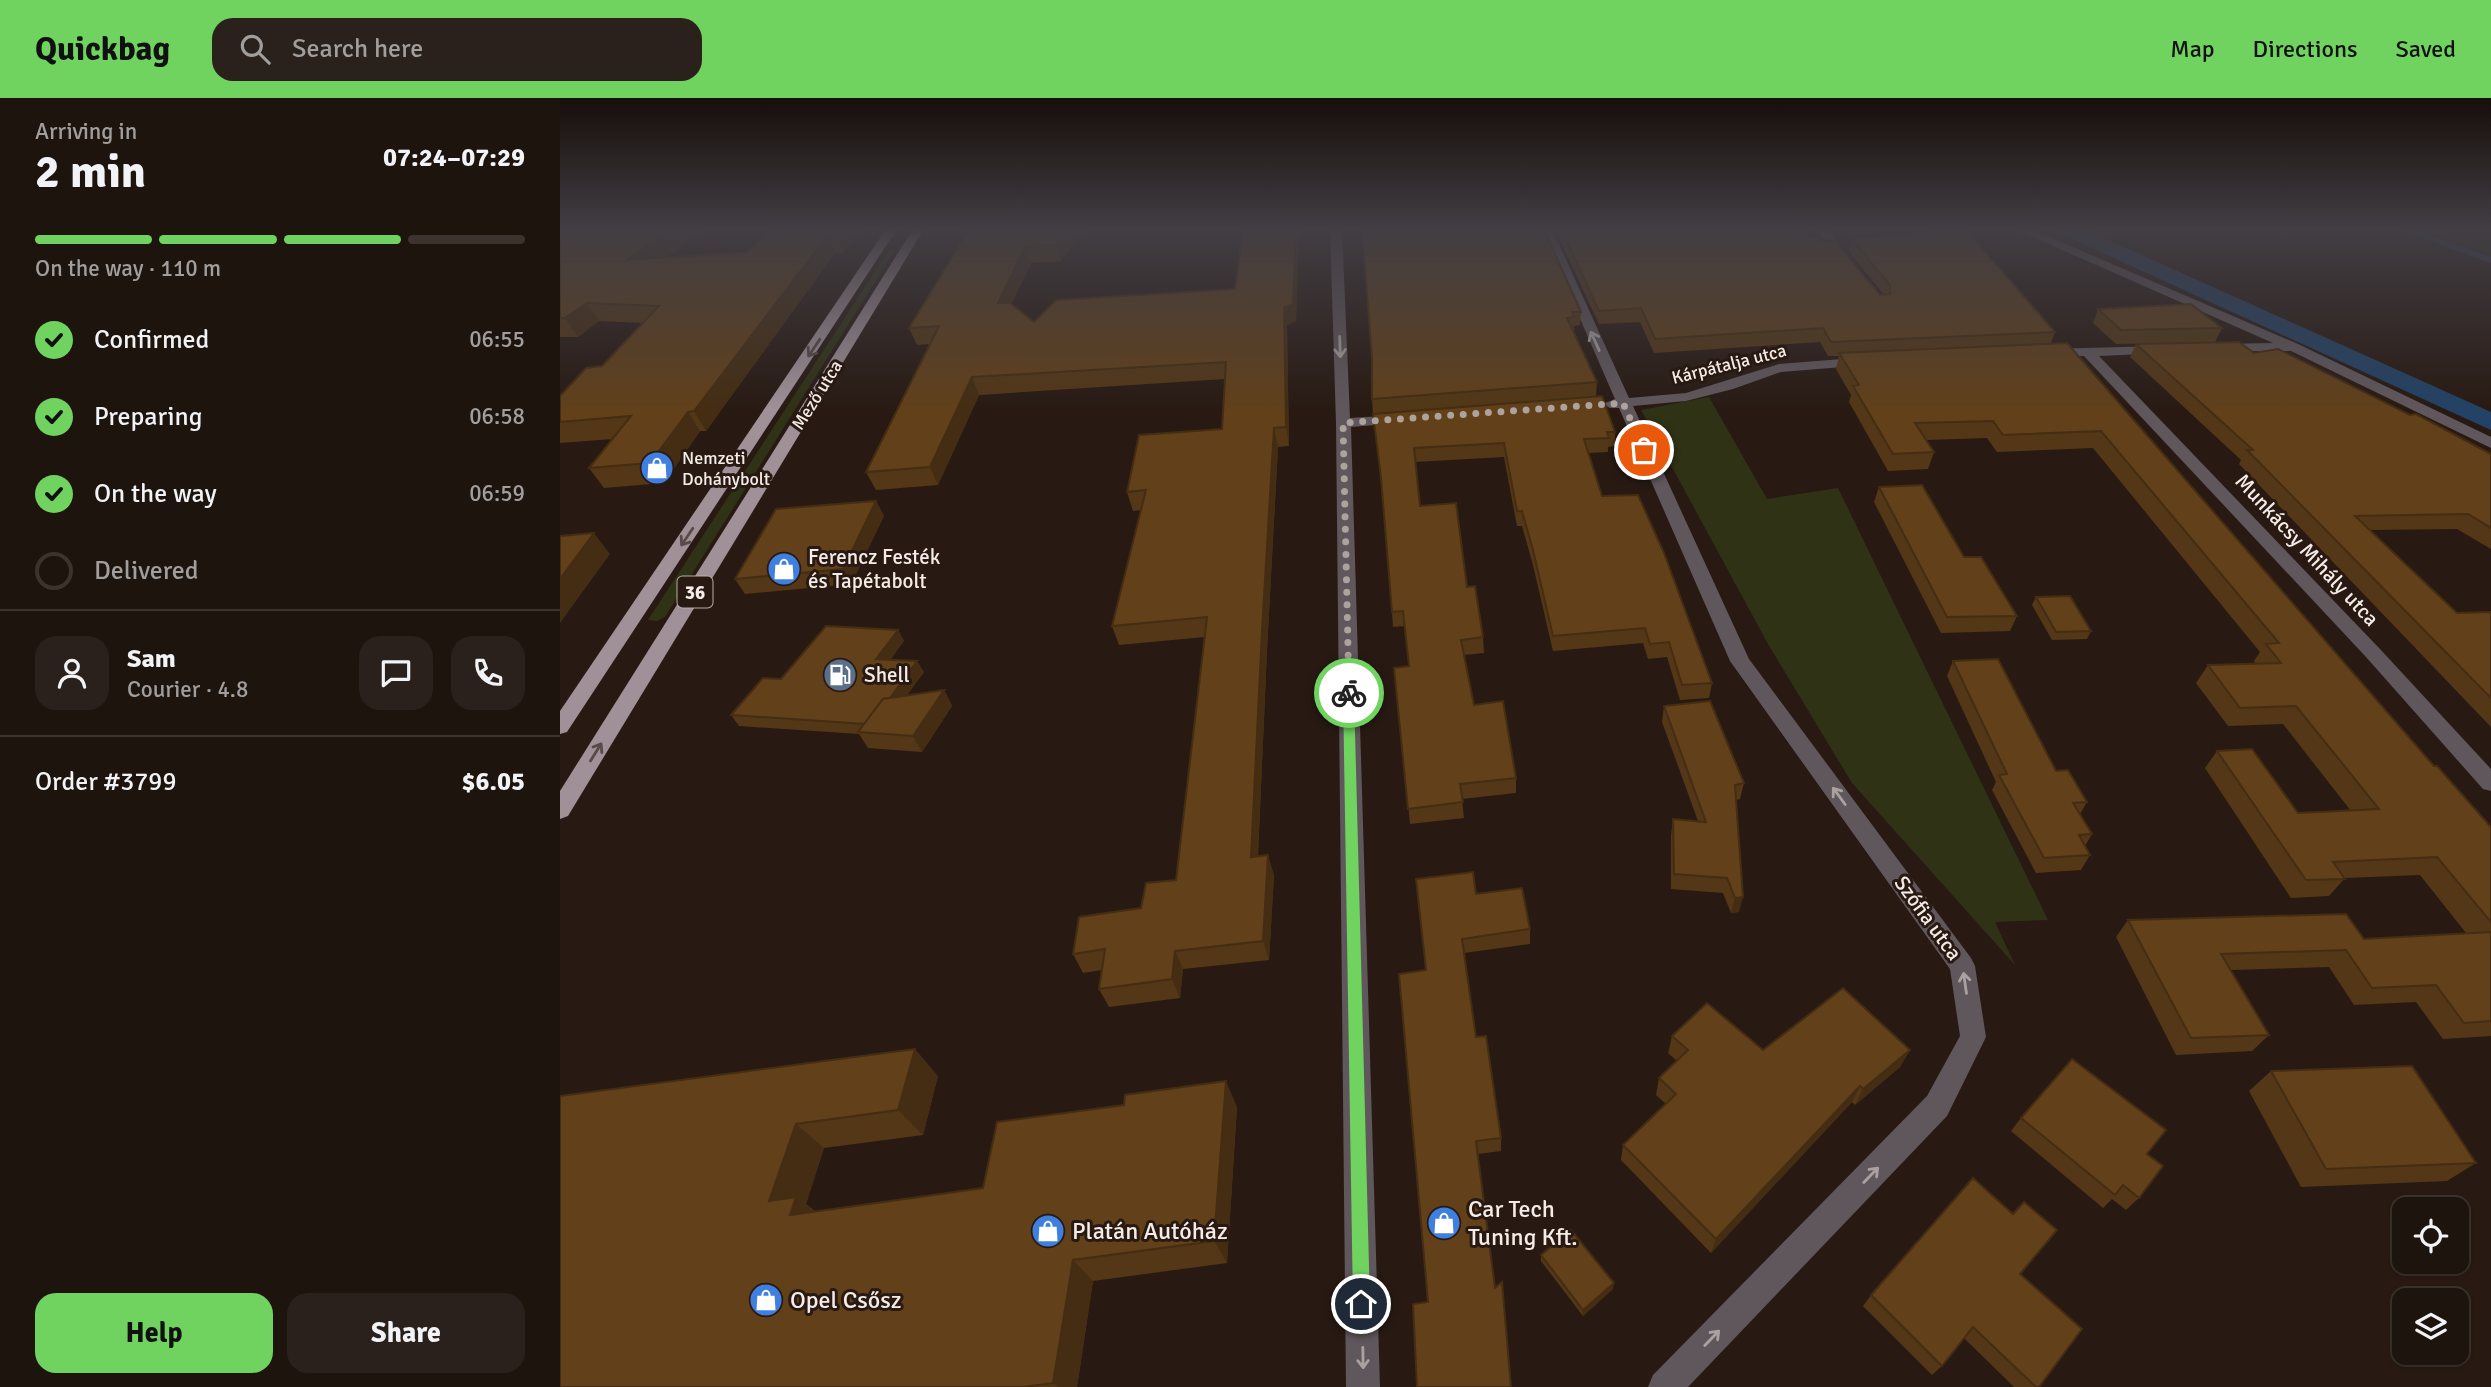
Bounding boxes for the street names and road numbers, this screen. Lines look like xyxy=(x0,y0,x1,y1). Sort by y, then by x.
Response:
street label: Kárpátalja utca xyxy=(1669,339,1789,389)
street label: Mező utca xyxy=(787,356,847,434)
street label: Munkácsy Mihály utca xyxy=(2230,468,2384,632)
road number: 36 xyxy=(678,576,712,607)
street label: Szófia utca xyxy=(1889,871,1967,965)

